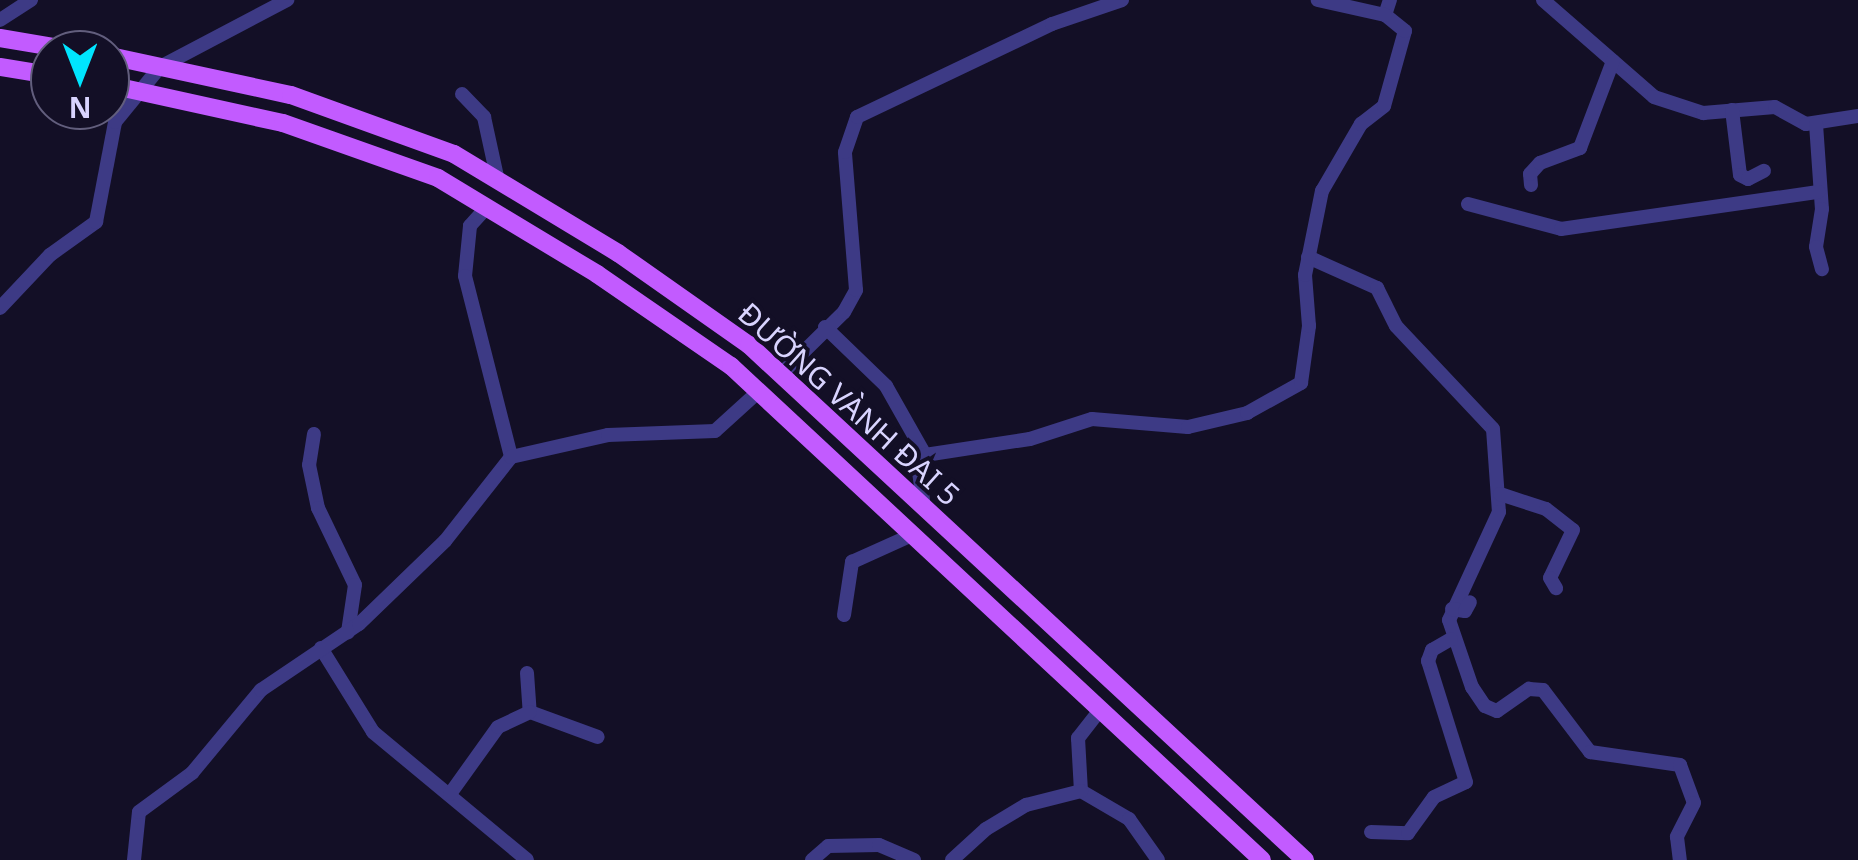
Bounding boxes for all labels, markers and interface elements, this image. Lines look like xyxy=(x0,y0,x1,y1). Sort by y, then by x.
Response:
north arrow xyxy=(30,30,130,130)
text: N xyxy=(69,89,91,127)
street label: ĐƯỜNG VÀNH ĐAI 5 xyxy=(731,295,967,513)

